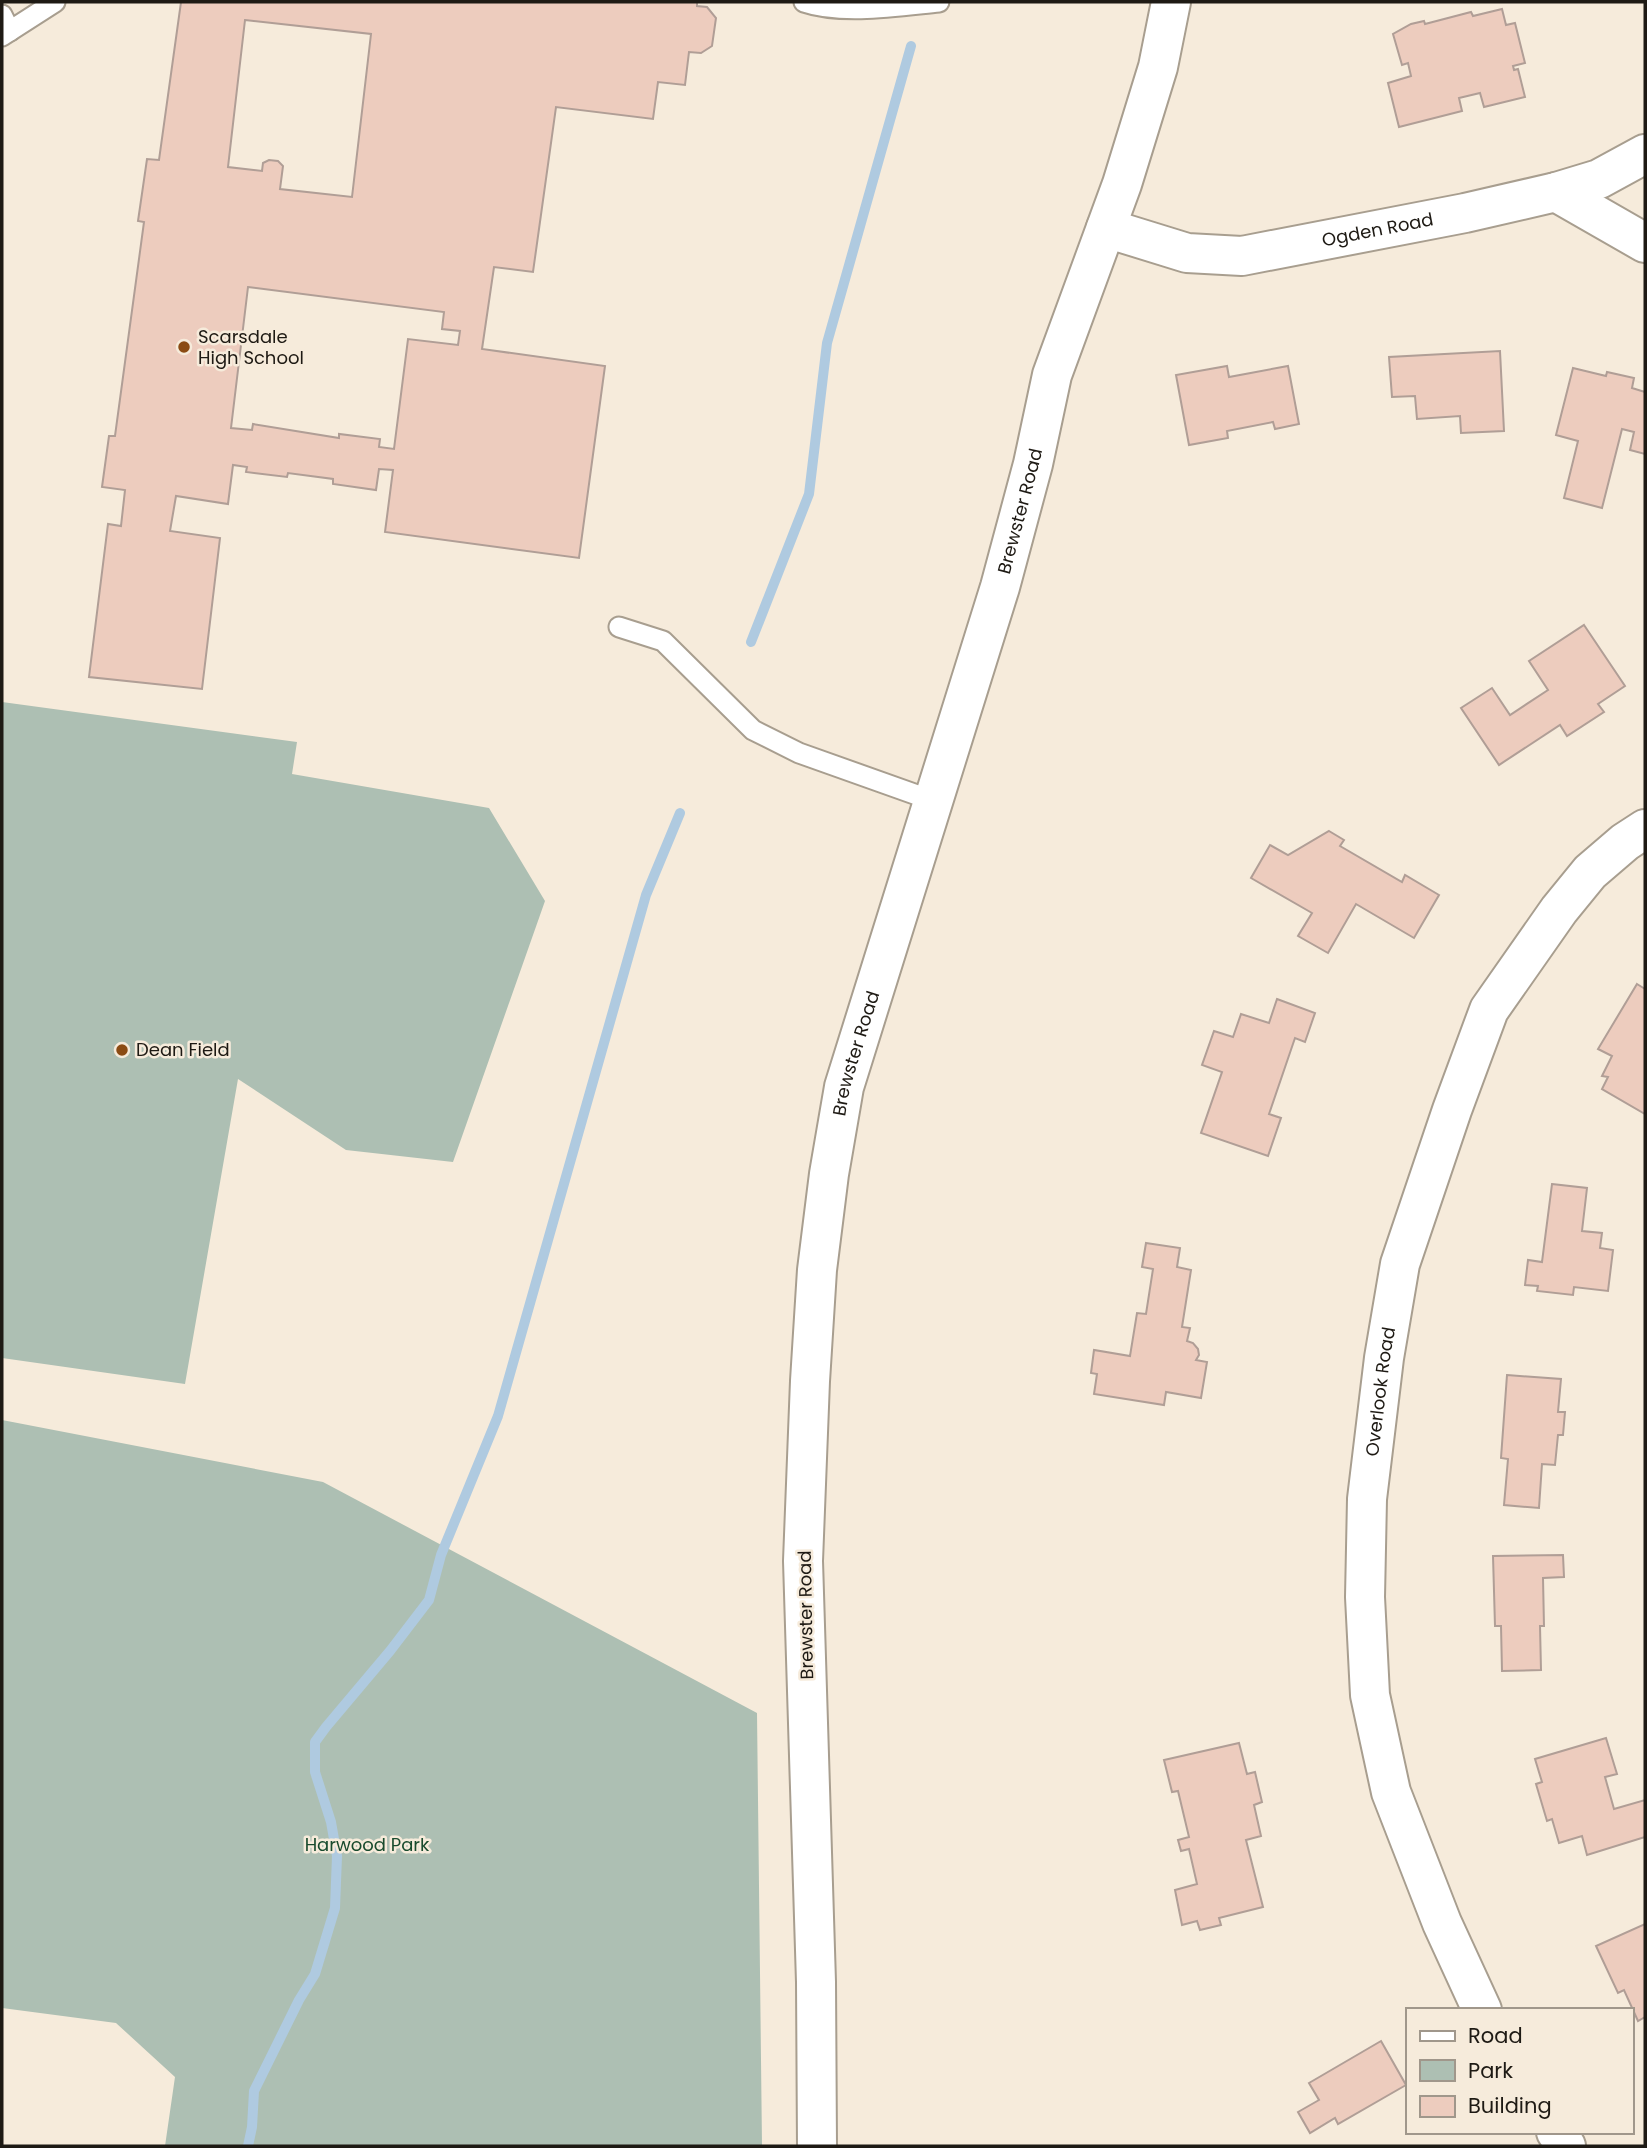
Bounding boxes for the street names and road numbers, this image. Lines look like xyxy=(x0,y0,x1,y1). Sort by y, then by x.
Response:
street label: Ogden Road xyxy=(1320,206,1435,252)
street label: Brewster Road xyxy=(991,446,1048,577)
street label: Brewster Road xyxy=(826,988,885,1118)
street label: Overlook Road xyxy=(1359,1325,1401,1458)
street label: Brewster Road xyxy=(792,1550,819,1680)

